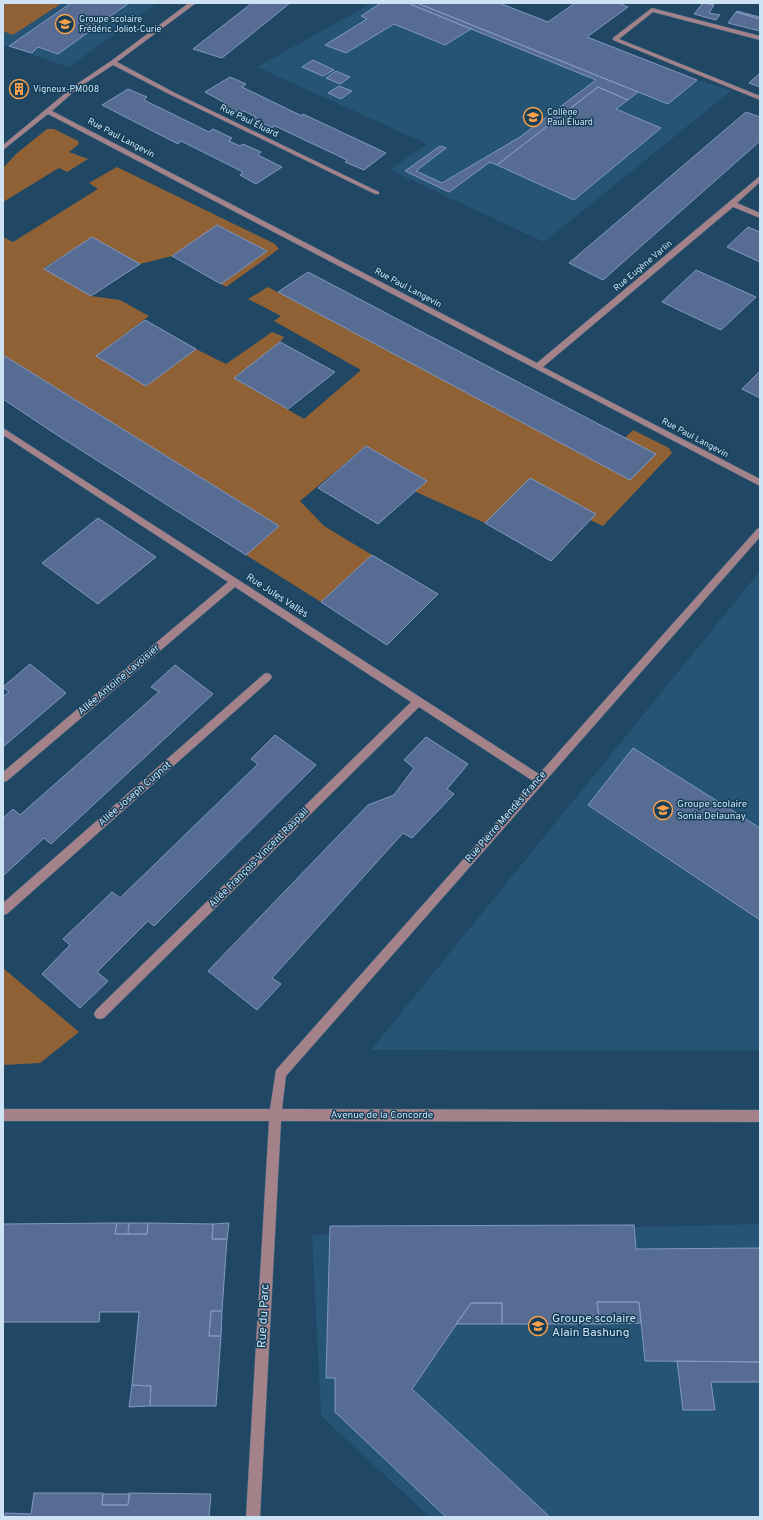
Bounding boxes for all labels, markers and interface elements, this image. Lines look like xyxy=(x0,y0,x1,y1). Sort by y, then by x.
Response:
school or university icon: Groupe scolaire Frédéric Joliot-Curie xyxy=(54,13,76,35)
place label: Groupe scolaire Frédéric Joliot-Curie xyxy=(79,14,162,35)
building icon: Vigneux-PM008 xyxy=(8,78,30,100)
place label: Vigneux-PM008 xyxy=(33,84,99,95)
street label: Rue Paul Éluard xyxy=(218,101,280,140)
school or university icon: Collège Paul Éluard xyxy=(522,106,544,128)
place label: Collège Paul Éluard xyxy=(547,107,593,128)
street label: Rue Paul Langevin xyxy=(86,116,156,160)
street label: Rue Eugène Varlin xyxy=(611,238,675,294)
street label: Rue Paul Langevin xyxy=(373,266,443,310)
street label: Rue Paul Langevin xyxy=(660,416,730,460)
street label: Rue Jules Vallès xyxy=(243,571,311,621)
street label: Allée Antoine Lavoisier xyxy=(75,642,163,718)
street label: Allée Joseph Cugnot xyxy=(96,759,174,829)
street label: Rue Pierre Mendès France xyxy=(463,769,549,865)
place label: Groupe scolaire Sonia Delaunay xyxy=(677,798,747,823)
school or university icon: Groupe scolaire Sonia Delaunay xyxy=(652,799,674,821)
street label: Allée François-Vincent Raspail xyxy=(206,805,312,911)
street label: Avenue de la Concorde xyxy=(331,1109,433,1122)
street label: Rue du Parc xyxy=(254,1284,274,1348)
place label: Groupe scolaire Alain Bashung xyxy=(552,1311,636,1341)
school or university icon: Groupe scolaire Alain Bashung xyxy=(527,1315,549,1337)

